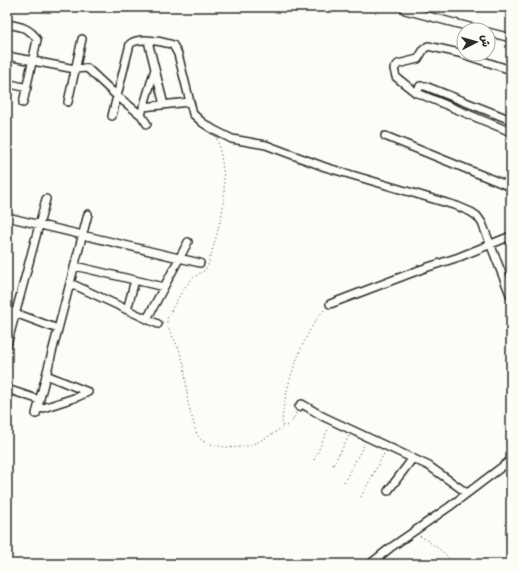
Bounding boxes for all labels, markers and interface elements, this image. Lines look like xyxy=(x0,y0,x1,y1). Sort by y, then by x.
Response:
north arrow xyxy=(456,22,496,62)
text: ش xyxy=(477,34,494,48)

